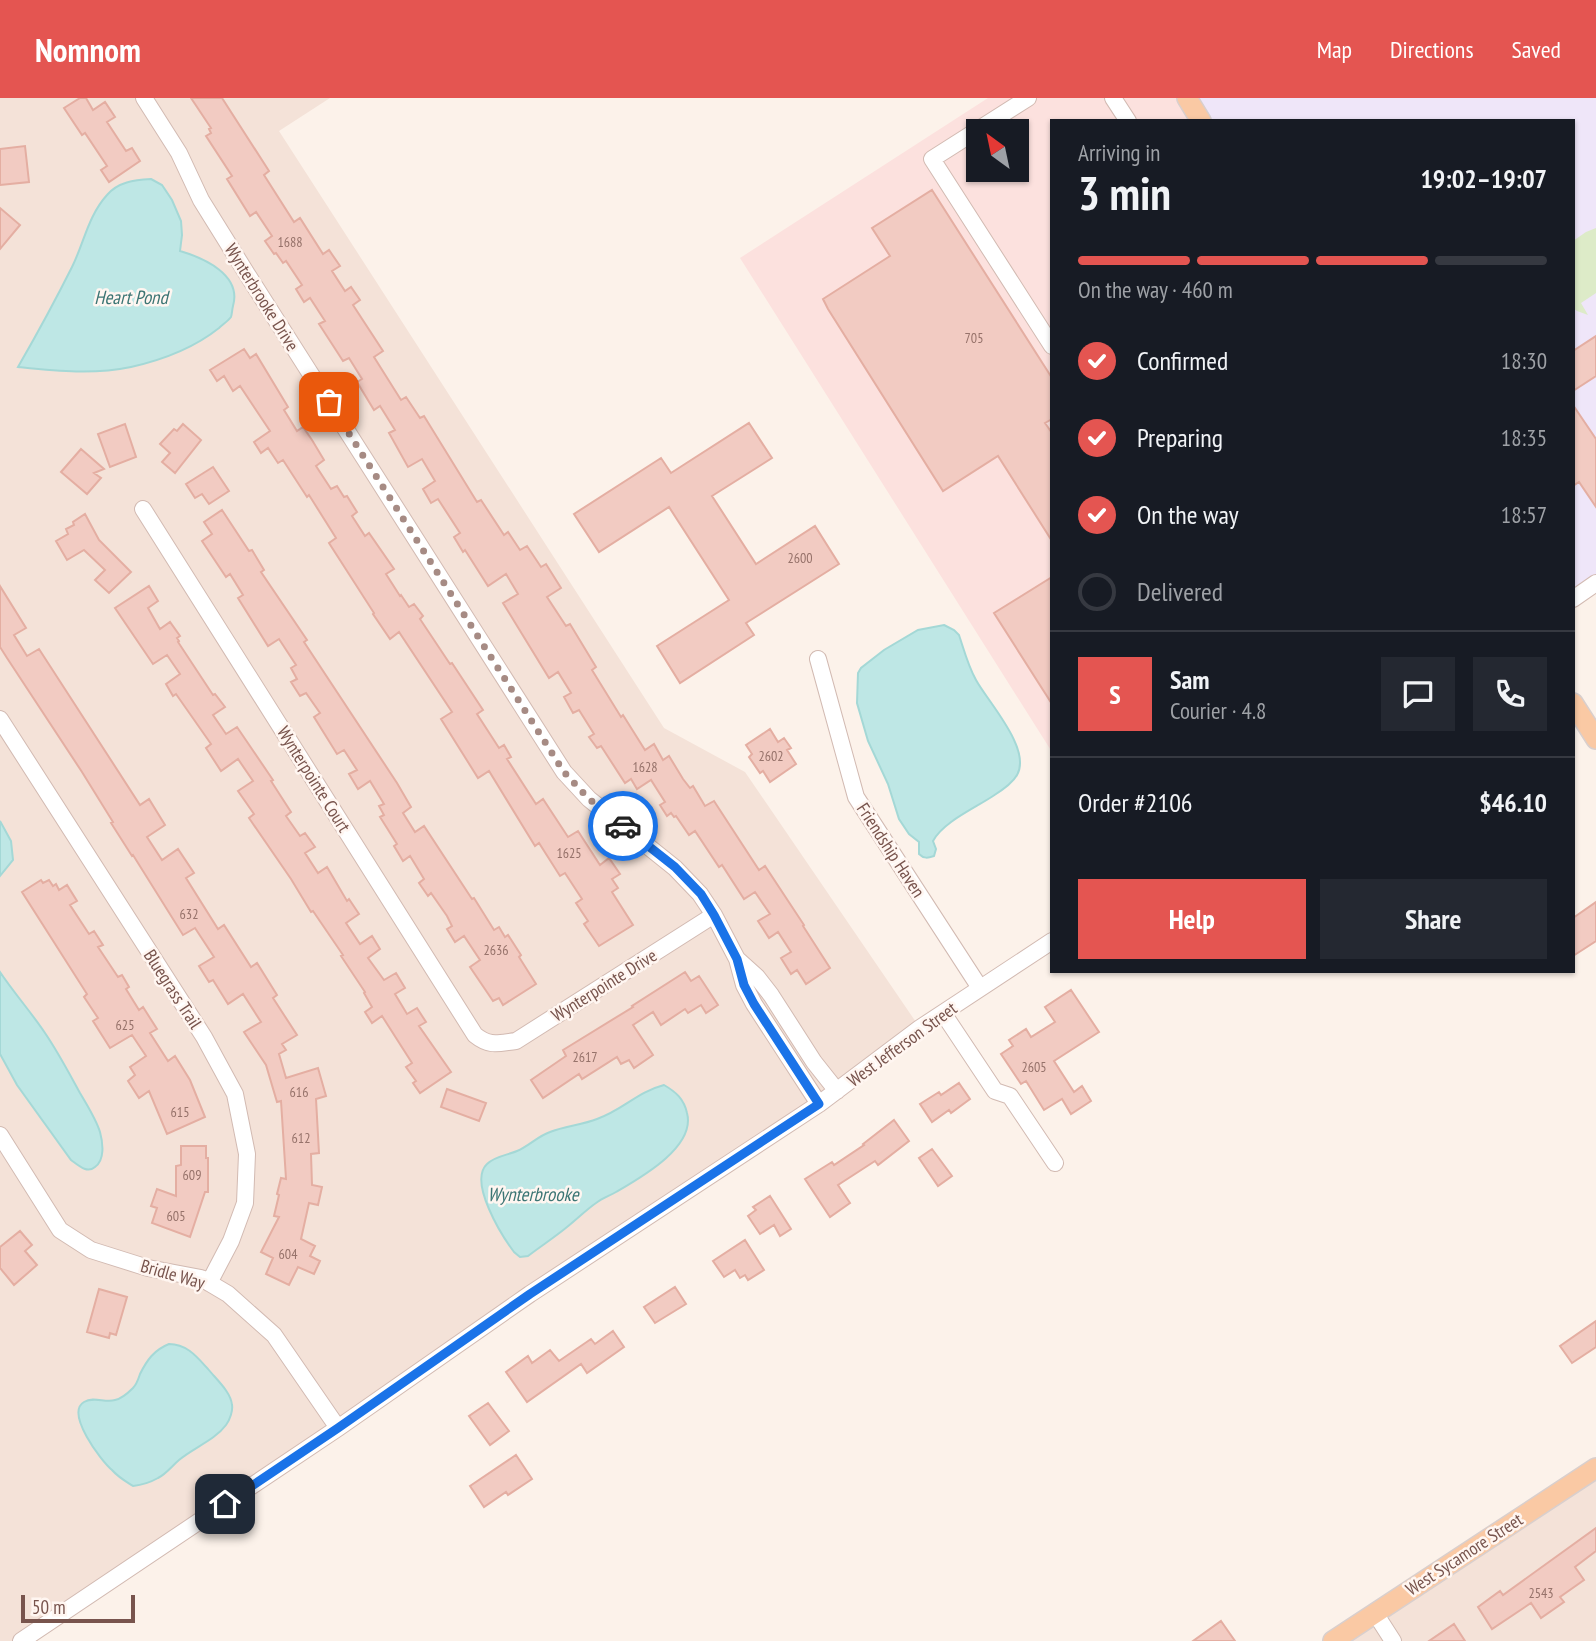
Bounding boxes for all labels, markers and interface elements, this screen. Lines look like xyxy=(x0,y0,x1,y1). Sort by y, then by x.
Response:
text: Nomnom xyxy=(35,28,141,71)
text: Map xyxy=(1317,34,1352,65)
text: Directions xyxy=(1390,34,1474,65)
text: Saved xyxy=(1512,34,1561,65)
north arrow xyxy=(966,119,1029,182)
map controls xyxy=(966,119,1029,182)
text: Arriving in xyxy=(1078,138,1160,167)
text: 19:02–19:07 xyxy=(1420,162,1547,195)
text: 3 min xyxy=(1078,163,1171,223)
house number: 1688 xyxy=(277,233,303,251)
street label: Wynterbrooke Drive xyxy=(220,239,304,355)
text: On the way · 460 m xyxy=(1078,275,1233,304)
water label: Heart Pond xyxy=(94,285,170,309)
house number: 705 xyxy=(965,329,983,347)
icon: check xyxy=(1078,342,1116,380)
text: Confirmed xyxy=(1137,344,1228,377)
text: 18:30 xyxy=(1501,346,1547,375)
pin xyxy=(299,372,359,432)
icon: bag xyxy=(310,383,348,421)
icon: check xyxy=(1078,419,1116,457)
text: Preparing xyxy=(1137,421,1223,454)
text: 18:35 xyxy=(1501,423,1547,452)
icon: check xyxy=(1078,496,1116,534)
text: On the way xyxy=(1137,498,1239,531)
text: 18:57 xyxy=(1501,500,1547,529)
house number: 2600 xyxy=(787,549,813,567)
text: Delivered xyxy=(1137,575,1223,608)
button: chat xyxy=(1381,657,1455,731)
button: phone xyxy=(1473,657,1547,731)
text: Sam xyxy=(1170,663,1209,696)
text: S xyxy=(1109,678,1121,711)
text: Courier · 4.8 xyxy=(1170,696,1266,725)
street label: Wynterpointe Court xyxy=(272,722,356,836)
house number: 2602 xyxy=(758,747,784,765)
house number: 1628 xyxy=(632,758,658,776)
text: Order #2106 xyxy=(1078,786,1193,819)
text: $46.10 xyxy=(1479,786,1547,819)
courier xyxy=(588,791,658,861)
street label: Friendship Haven xyxy=(852,798,930,902)
icon: car xyxy=(604,807,642,845)
house number: 1625 xyxy=(556,844,582,862)
button: Help xyxy=(1078,879,1306,959)
button: Share xyxy=(1320,879,1547,959)
house number: 632 xyxy=(180,905,198,923)
house number: 2636 xyxy=(483,941,509,959)
street label: Wynterpointe Drive xyxy=(547,943,661,1027)
street label: Bluegrass Trail xyxy=(139,945,208,1034)
street label: West Jefferson Street xyxy=(843,997,961,1091)
house number: 625 xyxy=(116,1016,134,1034)
house number: 2617 xyxy=(572,1048,598,1066)
house number: 2605 xyxy=(1021,1058,1047,1076)
house number: 616 xyxy=(290,1083,308,1101)
house number: 615 xyxy=(171,1103,189,1121)
house number: 612 xyxy=(292,1129,310,1147)
house number: 609 xyxy=(183,1166,201,1184)
water label: Wynterbrooke xyxy=(487,1182,580,1206)
house number: 605 xyxy=(167,1207,185,1225)
house number: 604 xyxy=(279,1245,298,1263)
street label: Bridle Way xyxy=(138,1254,208,1294)
pin xyxy=(195,1474,255,1534)
icon: home xyxy=(206,1485,244,1523)
street label: West Sycamore Street xyxy=(1401,1508,1527,1600)
house number: 2543 xyxy=(1528,1584,1554,1602)
scale bar xyxy=(21,1592,135,1624)
text: 50 m xyxy=(32,1595,66,1619)

